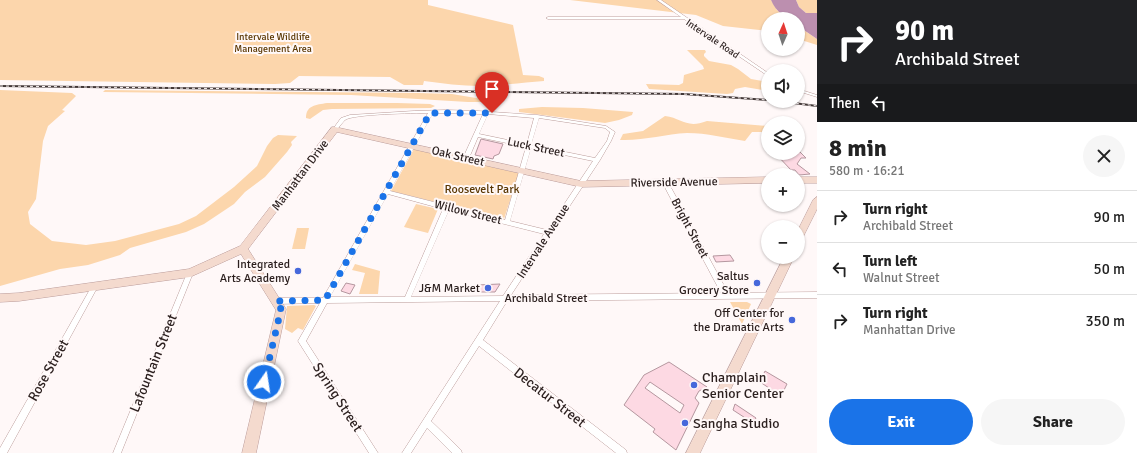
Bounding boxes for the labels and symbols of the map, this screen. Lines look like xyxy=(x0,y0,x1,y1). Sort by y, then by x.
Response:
north arrow xyxy=(761,12,805,56)
street label: Intervale Road xyxy=(683,17,741,61)
park label: Intervale Wildlife Management Area xyxy=(234,31,312,55)
pin xyxy=(475,72,509,113)
street label: Luck Street xyxy=(506,134,566,161)
street label: Manhattan Drive xyxy=(269,137,332,214)
street label: Oak Street xyxy=(430,143,486,170)
street label: Riverside Avenue xyxy=(630,174,718,191)
park label: Roosevelt Park xyxy=(444,182,520,197)
street label: Bright Street xyxy=(667,196,712,261)
street label: Willow Street xyxy=(433,197,503,228)
street label: Intervale Avenue xyxy=(514,201,573,281)
place label: Integrated Arts Academy xyxy=(220,257,290,286)
marker: Integrated Arts Academy xyxy=(293,266,303,276)
place label: Saltus Grocery Store xyxy=(679,269,749,298)
marker: Saltus Grocery Store xyxy=(752,278,762,288)
place label: J&M Market xyxy=(419,281,480,296)
marker: J&M Market xyxy=(483,283,493,293)
street label: Archibald Street xyxy=(504,291,588,306)
place label: Off Center for the Dramatic Arts xyxy=(694,306,785,335)
street label: Lafountain Street xyxy=(126,312,181,415)
marker: Off Center for the Dramatic Arts xyxy=(787,315,797,325)
street label: Rose Street xyxy=(24,336,72,404)
street label: Spring Street xyxy=(309,360,366,435)
position arrow xyxy=(243,361,285,403)
street label: Decatur Street xyxy=(510,364,589,431)
place label: Champlain Senior Center xyxy=(702,369,784,402)
marker: Champlain Senior Center xyxy=(689,380,699,390)
place label: Sangha Studio xyxy=(693,415,780,432)
marker: Sangha Studio xyxy=(680,418,690,428)

